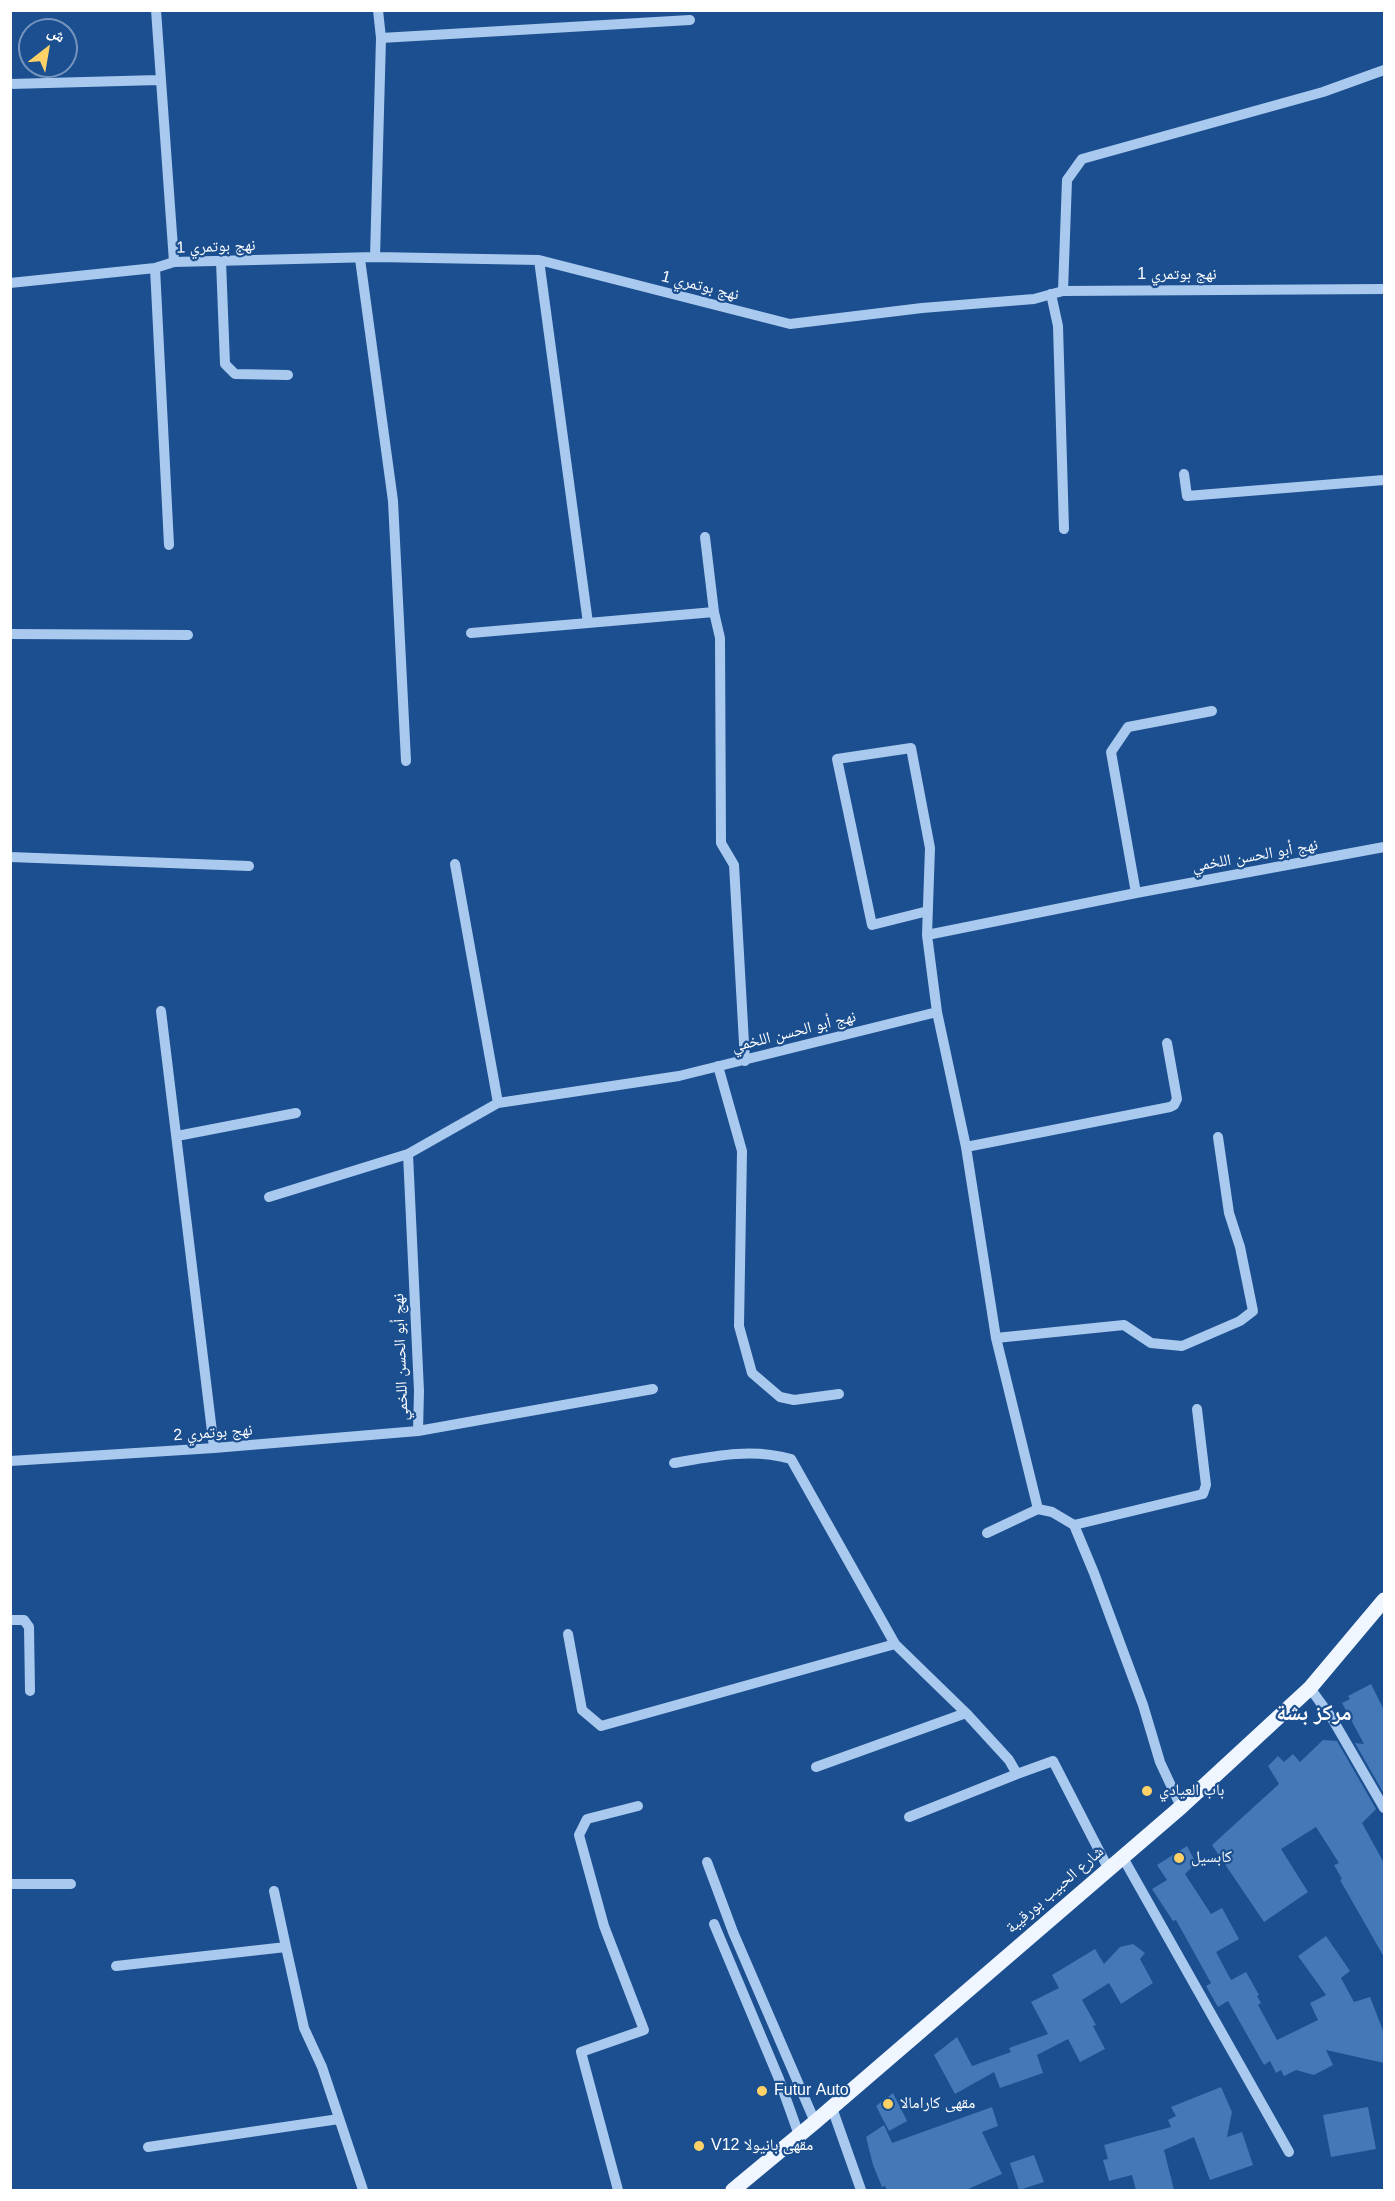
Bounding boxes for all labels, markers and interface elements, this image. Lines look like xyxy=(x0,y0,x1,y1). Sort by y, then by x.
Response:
north arrow xyxy=(18,18,78,78)
text: ش xyxy=(45,22,68,46)
street label: نهج بوتمري 1 xyxy=(176,236,256,258)
street label: نهج بوتمري 1 xyxy=(1137,265,1217,285)
street label: نهج بوتمري 1 xyxy=(659,267,741,305)
street label: نهج أبو الحسن اللخمي xyxy=(1191,835,1319,877)
street label: نهج أبو الحسن اللخمي xyxy=(730,1007,858,1057)
street label: نهج أبو الحسن اللخمي xyxy=(389,1293,413,1421)
street label: نهج بوتمري 2 xyxy=(173,1421,253,1445)
district label: مركز بشة xyxy=(1276,1701,1352,1727)
place label: باب العيادي xyxy=(1159,1781,1224,1801)
marker: باب العيادي xyxy=(1140,1784,1154,1798)
street label: شارع الحبيب بورقيبة xyxy=(1002,1842,1108,1938)
place label: كابسيل xyxy=(1191,1848,1232,1868)
marker: كابسيل xyxy=(1172,1851,1186,1865)
place label: Futur Auto xyxy=(774,2081,849,2101)
marker: Futur Auto xyxy=(755,2084,769,2098)
place label: مقهى كارامالا xyxy=(900,2094,975,2114)
marker: مقهى كارامالا xyxy=(881,2097,895,2111)
place label: V12 مقهى بانيولا xyxy=(711,2136,813,2156)
marker: V12 مقهى بانيولا xyxy=(692,2139,706,2153)

